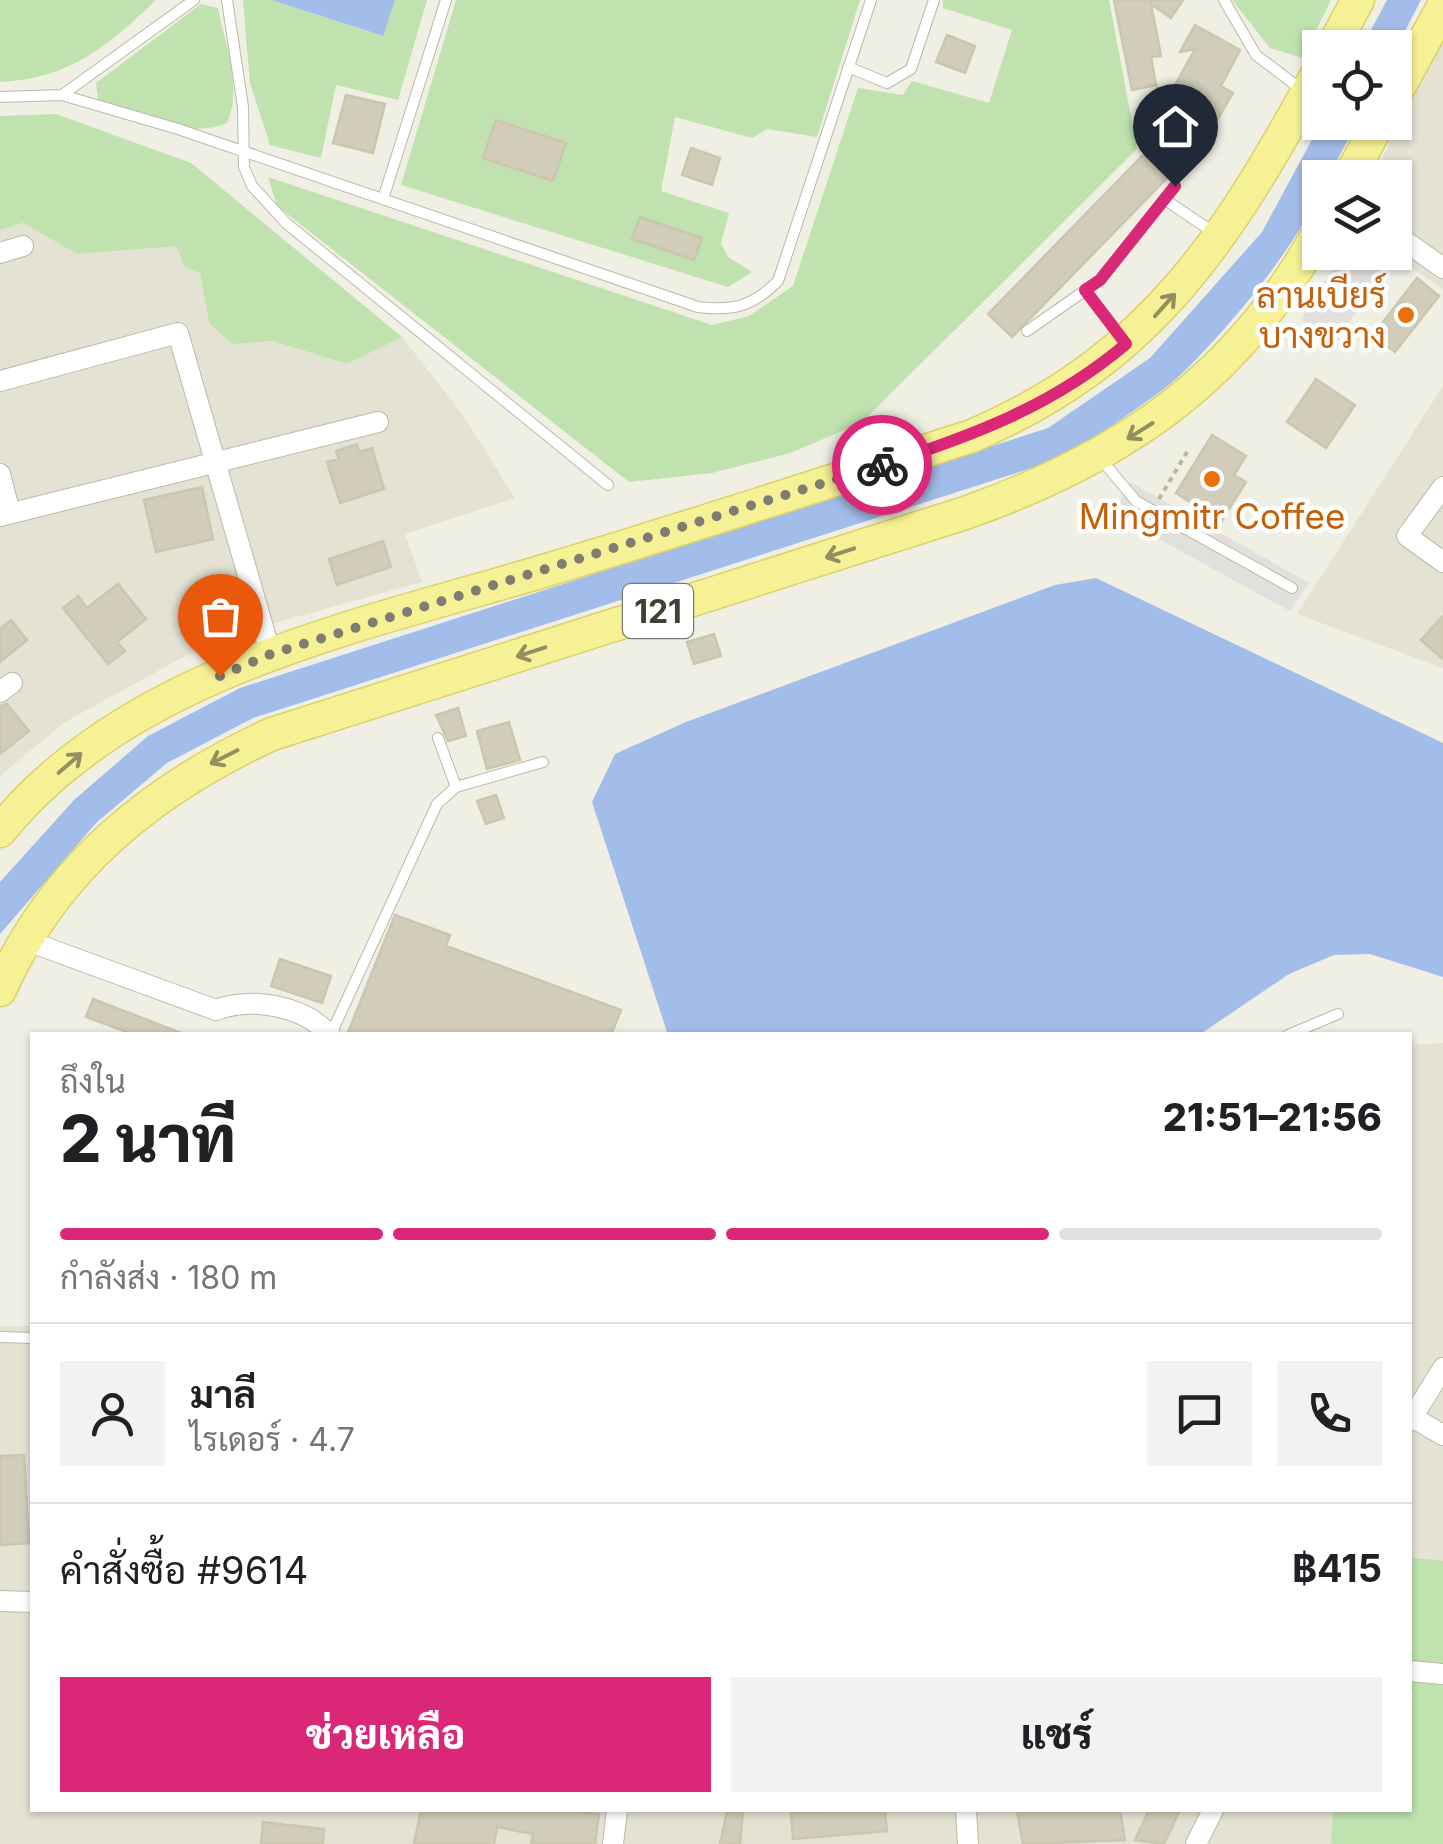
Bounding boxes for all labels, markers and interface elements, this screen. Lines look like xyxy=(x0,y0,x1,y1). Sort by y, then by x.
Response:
map controls xyxy=(1302,30,1412,270)
button: locate xyxy=(1302,30,1412,140)
pin xyxy=(1133,84,1218,187)
icon: home xyxy=(1148,99,1203,154)
button: layers xyxy=(1302,160,1412,270)
place label: ลานเบียร์ บางขวาง xyxy=(1256,273,1386,356)
one-way arrow xyxy=(1153,293,1176,318)
marker: ลานเบียร์ บางขวาง xyxy=(1395,304,1417,326)
courier xyxy=(832,415,932,515)
one-way arrow xyxy=(1127,421,1155,442)
icon: bike xyxy=(855,438,910,493)
marker: Mingmitr Coffee xyxy=(1201,468,1223,490)
place label: Mingmitr Coffee xyxy=(1079,495,1345,537)
one-way arrow xyxy=(825,545,857,563)
pin xyxy=(178,574,263,677)
road number: 121 xyxy=(623,584,693,638)
icon: bag xyxy=(193,589,248,644)
one-way arrow xyxy=(515,644,547,662)
one-way arrow xyxy=(209,748,239,767)
one-way arrow xyxy=(57,752,82,775)
text: ถึงใน xyxy=(60,1062,126,1101)
text: 21:51–21:56 xyxy=(1163,1094,1382,1140)
text: 2 นาที xyxy=(60,1099,236,1178)
text: กำลังส่ง · 180 m xyxy=(60,1258,277,1297)
button: person xyxy=(60,1361,165,1466)
button: chat xyxy=(1147,1361,1252,1466)
button: phone xyxy=(1277,1361,1382,1466)
text: มาลี xyxy=(190,1371,256,1417)
text: ไรเดอร์ · 4.7 xyxy=(190,1420,355,1459)
text: ฿415 xyxy=(1292,1545,1382,1591)
text: คำสั่งซื้อ #9614 xyxy=(60,1547,308,1593)
button: ช่วยเหลือ xyxy=(60,1677,711,1792)
button: แชร์ xyxy=(731,1677,1382,1792)

